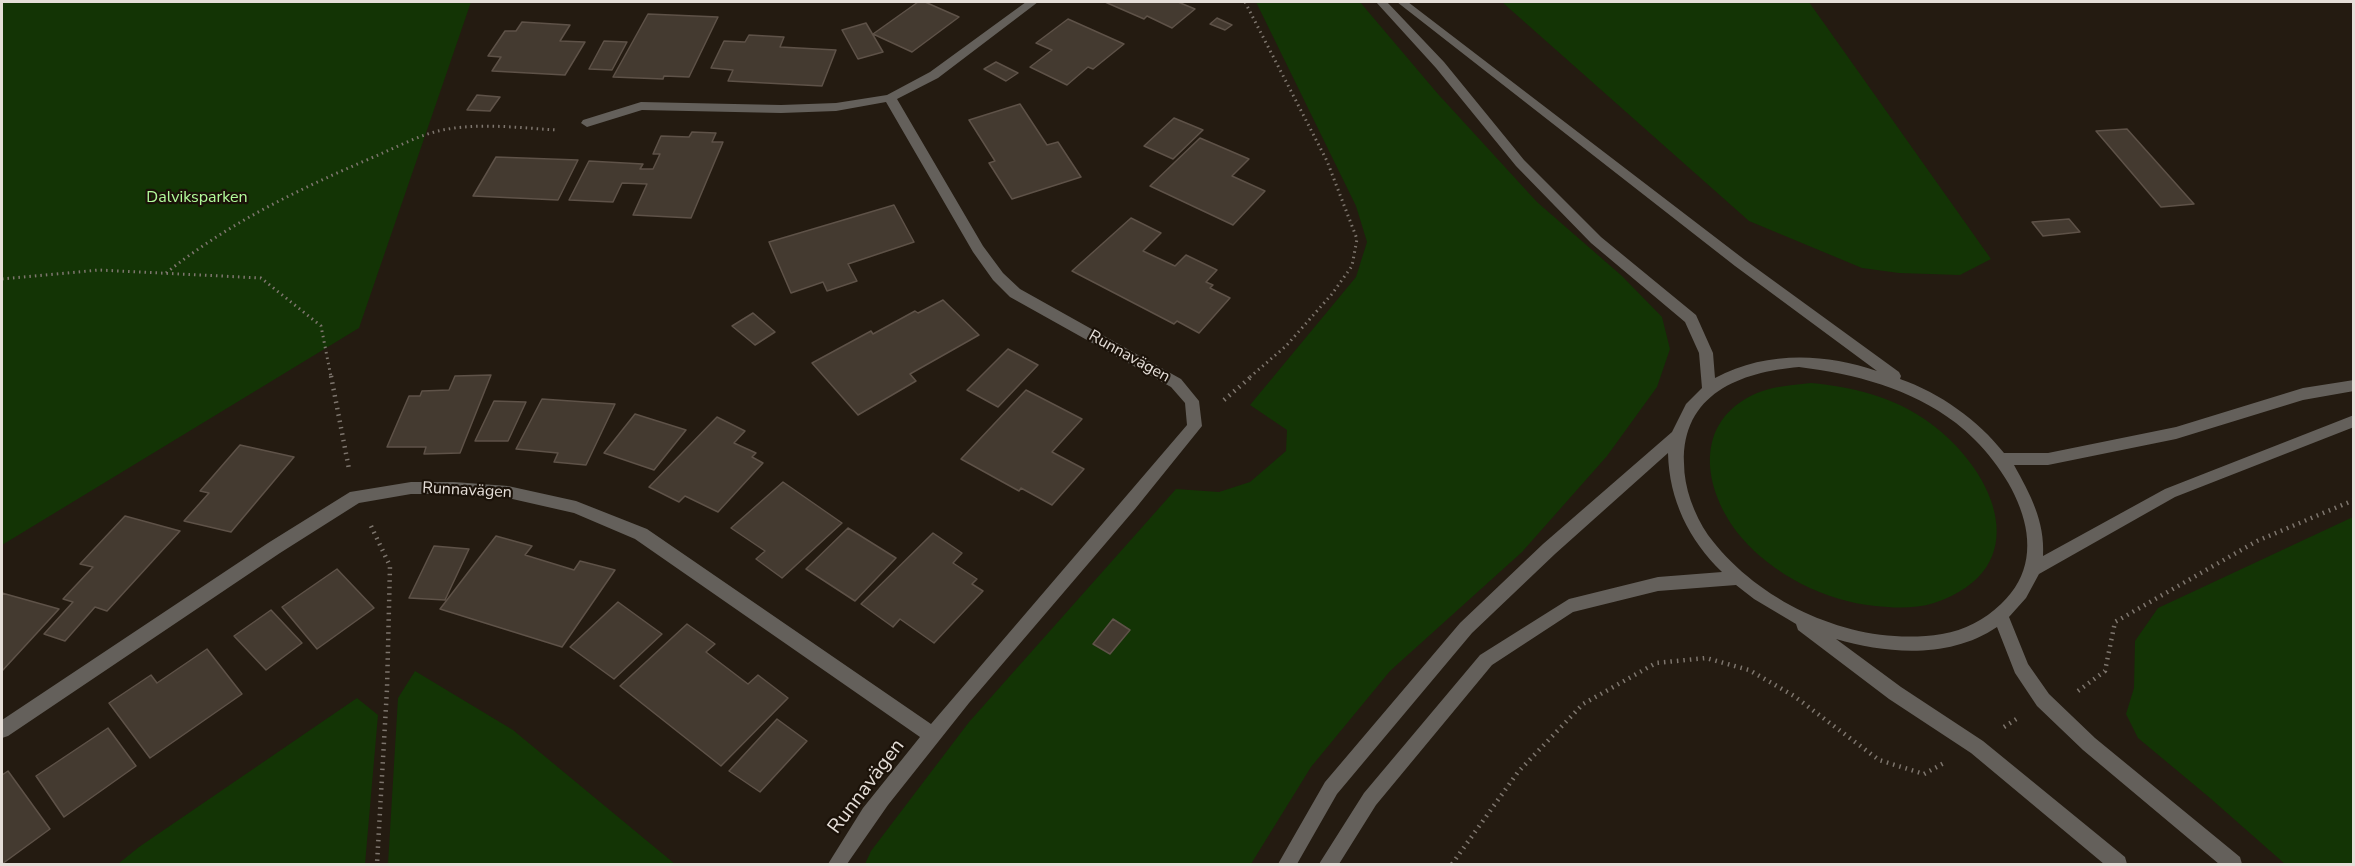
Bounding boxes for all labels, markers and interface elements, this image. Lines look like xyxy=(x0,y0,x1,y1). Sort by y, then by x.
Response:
park label: Dalviksparken xyxy=(146,188,248,208)
street label: Runnavägen xyxy=(1085,327,1173,387)
street label: Runnavägen xyxy=(422,479,512,503)
street label: Runnavägen xyxy=(824,735,910,839)

